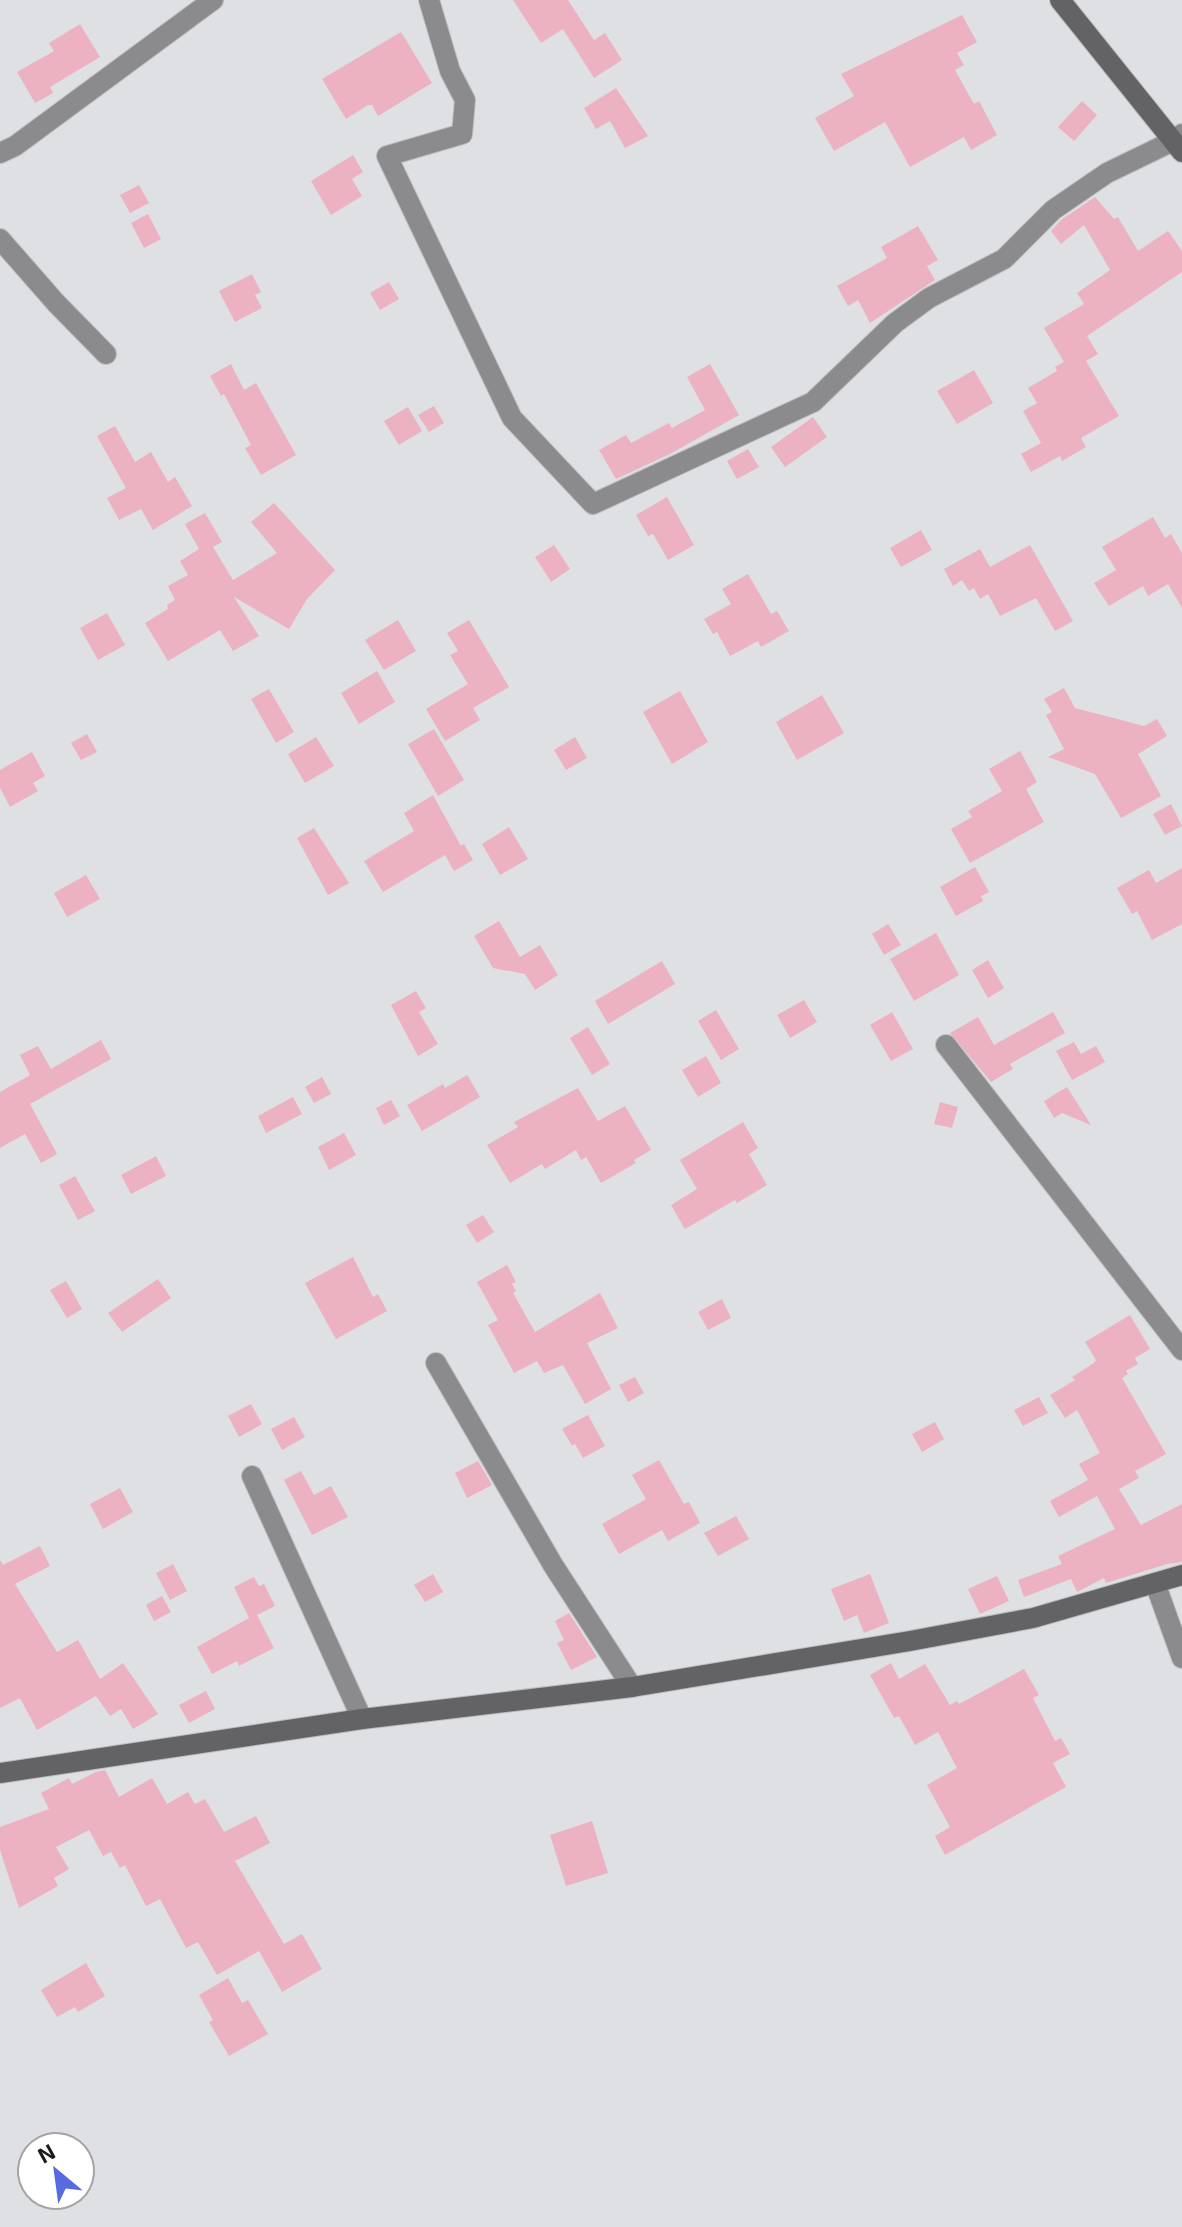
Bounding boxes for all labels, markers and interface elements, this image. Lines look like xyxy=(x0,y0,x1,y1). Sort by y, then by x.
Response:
north arrow xyxy=(16,2131,96,2211)
text: N xyxy=(33,2137,59,2168)

